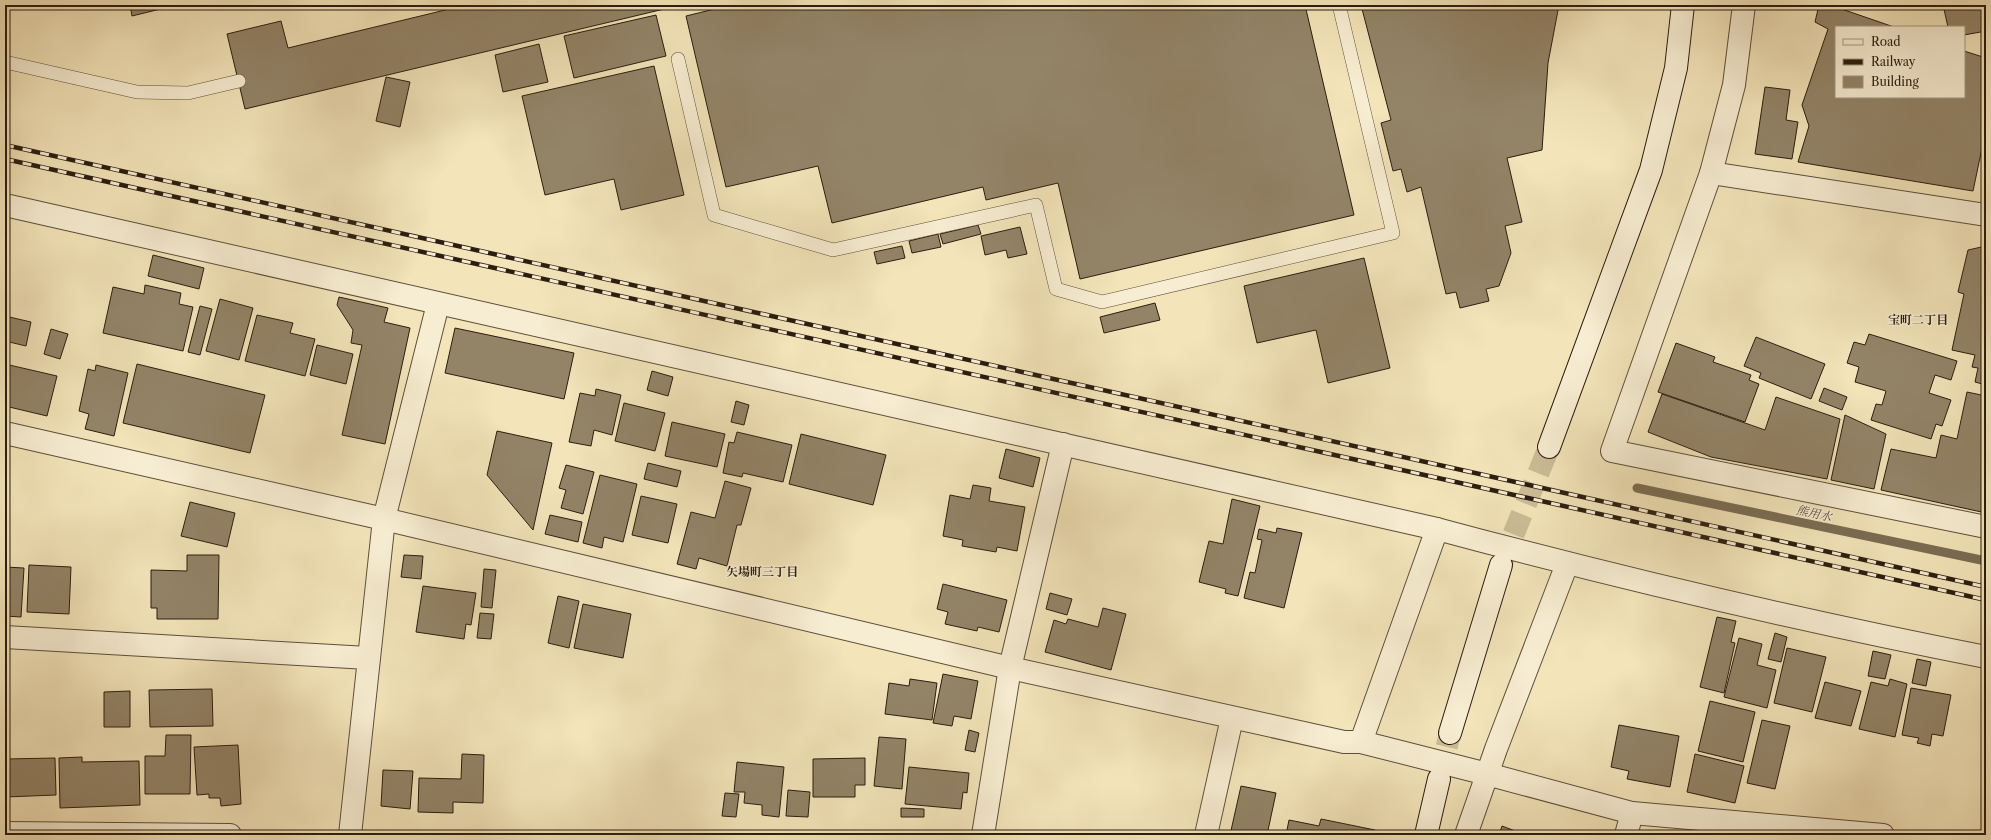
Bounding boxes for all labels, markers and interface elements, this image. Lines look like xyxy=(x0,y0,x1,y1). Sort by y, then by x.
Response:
legend xyxy=(1835,26,1965,98)
text: Road xyxy=(1871,34,1901,49)
text: Railway xyxy=(1871,54,1916,69)
text: Building xyxy=(1871,74,1919,89)
district label: 宝町二丁目 xyxy=(1888,312,1948,327)
water label: 熊用水 xyxy=(1795,502,1834,524)
district label: 矢場町三丁目 xyxy=(726,564,798,579)

